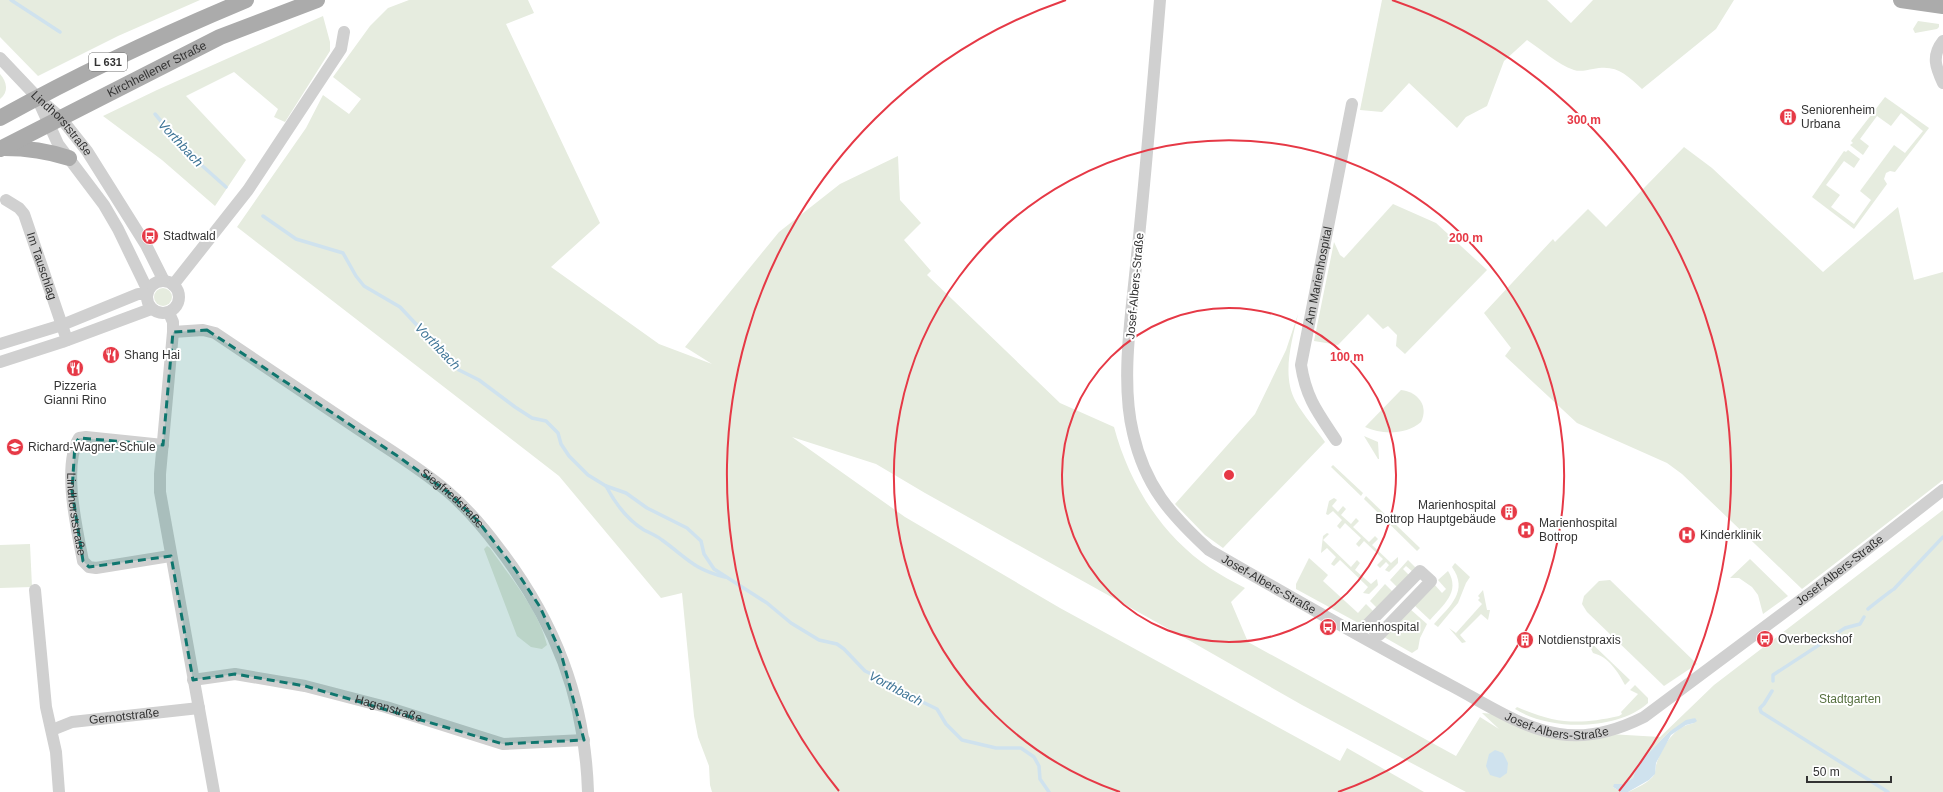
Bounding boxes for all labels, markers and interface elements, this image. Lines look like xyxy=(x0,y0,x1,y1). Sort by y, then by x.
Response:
street label: Kirchhellener Straße xyxy=(105,38,209,100)
road number: L 631 xyxy=(89,53,127,71)
street label: Lindhorststraße xyxy=(28,88,95,158)
place label: Seniorenheim Urbana xyxy=(1801,103,1875,131)
building icon: Seniorenheim Urbana xyxy=(1778,107,1798,127)
text: 300 m xyxy=(1567,113,1601,127)
water label: Vorthbach xyxy=(155,117,206,170)
street label: Am Marienhospital xyxy=(1302,225,1335,326)
bus stop icon: Stadtwald xyxy=(140,226,160,246)
place label: Stadtwald xyxy=(163,229,216,243)
street label: Im Tauschlag xyxy=(24,230,60,302)
text: 200 m xyxy=(1449,231,1483,245)
street label: Josef-Albers-Straße xyxy=(1123,232,1147,340)
water label: Vorthbach xyxy=(412,320,463,373)
restaurant icon: Shang Hai xyxy=(101,345,121,365)
place label: Shang Hai xyxy=(124,348,180,362)
text: 100 m xyxy=(1330,350,1364,364)
restaurant icon: Pizzeria Gianni Rino xyxy=(65,358,85,378)
place label: Pizzeria Gianni Rino xyxy=(44,379,107,407)
school or university icon: Richard-Wagner-Schule xyxy=(5,437,25,457)
place label: Richard-Wagner-Schule xyxy=(28,440,156,454)
street label: Siegfriedstraße xyxy=(418,466,487,531)
centre of rings xyxy=(1222,468,1236,482)
street label: Lindhorststraße xyxy=(64,472,89,557)
place label: Marienhospital Bottrop Hauptgebäude xyxy=(1375,498,1496,526)
building icon: Marienhospital Bottrop Hauptgebäude xyxy=(1499,502,1519,522)
place label: Marienhospital Bottrop xyxy=(1539,516,1617,544)
hospital icon: Marienhospital Bottrop xyxy=(1516,520,1536,540)
hospital icon: Kinderklinik xyxy=(1677,525,1697,545)
place label: Kinderklinik xyxy=(1700,528,1762,542)
street label: Josef-Albers-Straße xyxy=(1793,532,1886,608)
street label: Josef-Albers-Straße xyxy=(1219,552,1319,617)
bus stop icon: Marienhospital xyxy=(1318,617,1338,637)
place label: Marienhospital xyxy=(1341,620,1419,634)
bus stop icon: Overbeckshof xyxy=(1755,629,1775,649)
building icon: Notdienstpraxis xyxy=(1515,630,1535,650)
place label: Overbeckshof xyxy=(1778,632,1853,646)
place label: Notdienstpraxis xyxy=(1538,633,1621,647)
water label: Vorthbach xyxy=(866,668,925,709)
street label: Hagenstraße xyxy=(353,692,424,725)
park label: Stadtgarten xyxy=(1819,692,1881,706)
street label: Gernotstraße xyxy=(88,705,160,727)
street label: Josef-Albers-Straße xyxy=(1502,709,1611,742)
scale bar xyxy=(1807,758,1891,784)
text: 50 m xyxy=(1813,765,1840,779)

